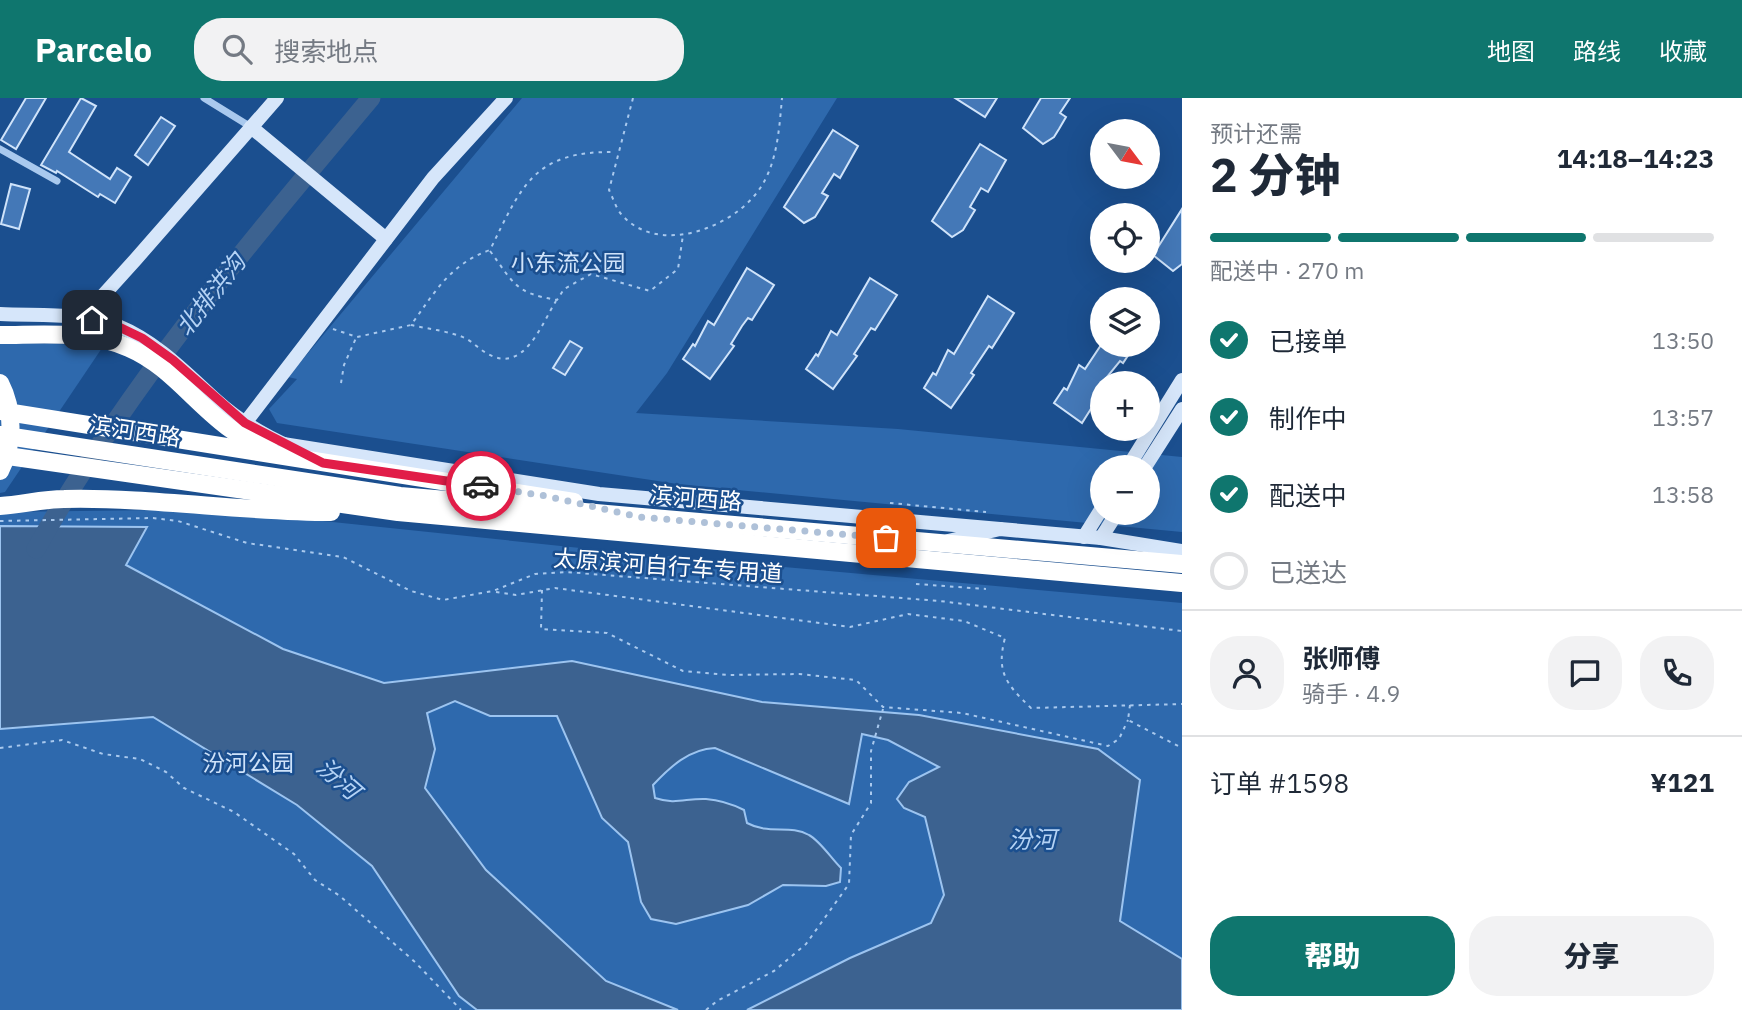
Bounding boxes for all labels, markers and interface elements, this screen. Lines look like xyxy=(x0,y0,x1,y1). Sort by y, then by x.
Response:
search box xyxy=(194,18,684,81)
text: Parcelo xyxy=(35,28,152,71)
icon: search xyxy=(218,30,256,68)
text: 搜索地点 xyxy=(274,34,378,68)
text: 地图 xyxy=(1487,35,1535,67)
text: 路线 xyxy=(1573,35,1621,67)
text: 收藏 xyxy=(1659,35,1707,67)
text: 预计还需 xyxy=(1210,118,1302,148)
north arrow xyxy=(1090,119,1160,189)
map controls xyxy=(1090,119,1160,525)
text: 14:18–14:23 xyxy=(1557,141,1714,175)
text: 2 分钟 xyxy=(1210,145,1340,205)
button: locate xyxy=(1090,203,1160,273)
water label: 北排洪沟 xyxy=(168,244,254,342)
park label: 小东流公园 xyxy=(511,247,626,277)
text: 配送中 · 270 m xyxy=(1210,255,1364,285)
button: layers xyxy=(1090,287,1160,357)
pin xyxy=(62,290,122,350)
icon: home xyxy=(73,301,111,339)
icon: check xyxy=(1210,321,1248,359)
text: 已接单 xyxy=(1269,324,1347,358)
text: 13:50 xyxy=(1652,325,1714,355)
button: + xyxy=(1090,371,1160,441)
icon: check xyxy=(1210,398,1248,436)
text: 制作中 xyxy=(1269,401,1347,435)
text: 13:57 xyxy=(1652,402,1714,432)
street label: 滨河西路 xyxy=(87,408,183,452)
courier xyxy=(446,451,516,521)
button: − xyxy=(1090,455,1160,525)
icon: car xyxy=(462,467,500,505)
icon: check xyxy=(1210,475,1248,513)
street label: 滨河西路 xyxy=(649,478,743,516)
text: 配送中 xyxy=(1269,478,1347,512)
text: 13:58 xyxy=(1652,479,1714,509)
pin xyxy=(856,508,916,568)
icon: bag xyxy=(867,519,905,557)
street label: 太原滨河自行车专用道 xyxy=(552,542,784,588)
text: 已送达 xyxy=(1269,555,1347,589)
button: person xyxy=(1210,636,1284,710)
button: chat xyxy=(1548,636,1622,710)
button: phone xyxy=(1640,636,1714,710)
text: 张师傅 xyxy=(1302,641,1380,675)
text: 骑手 · 4.9 xyxy=(1302,678,1400,708)
park label: 汾河公园 xyxy=(202,747,294,777)
water label: 汾河 xyxy=(310,750,370,809)
text: ¥121 xyxy=(1650,765,1714,799)
text: 订单 #1598 xyxy=(1210,766,1349,800)
water label: 汾河 xyxy=(1008,823,1060,855)
button: 帮助 xyxy=(1210,916,1455,996)
button: 分享 xyxy=(1469,916,1714,996)

